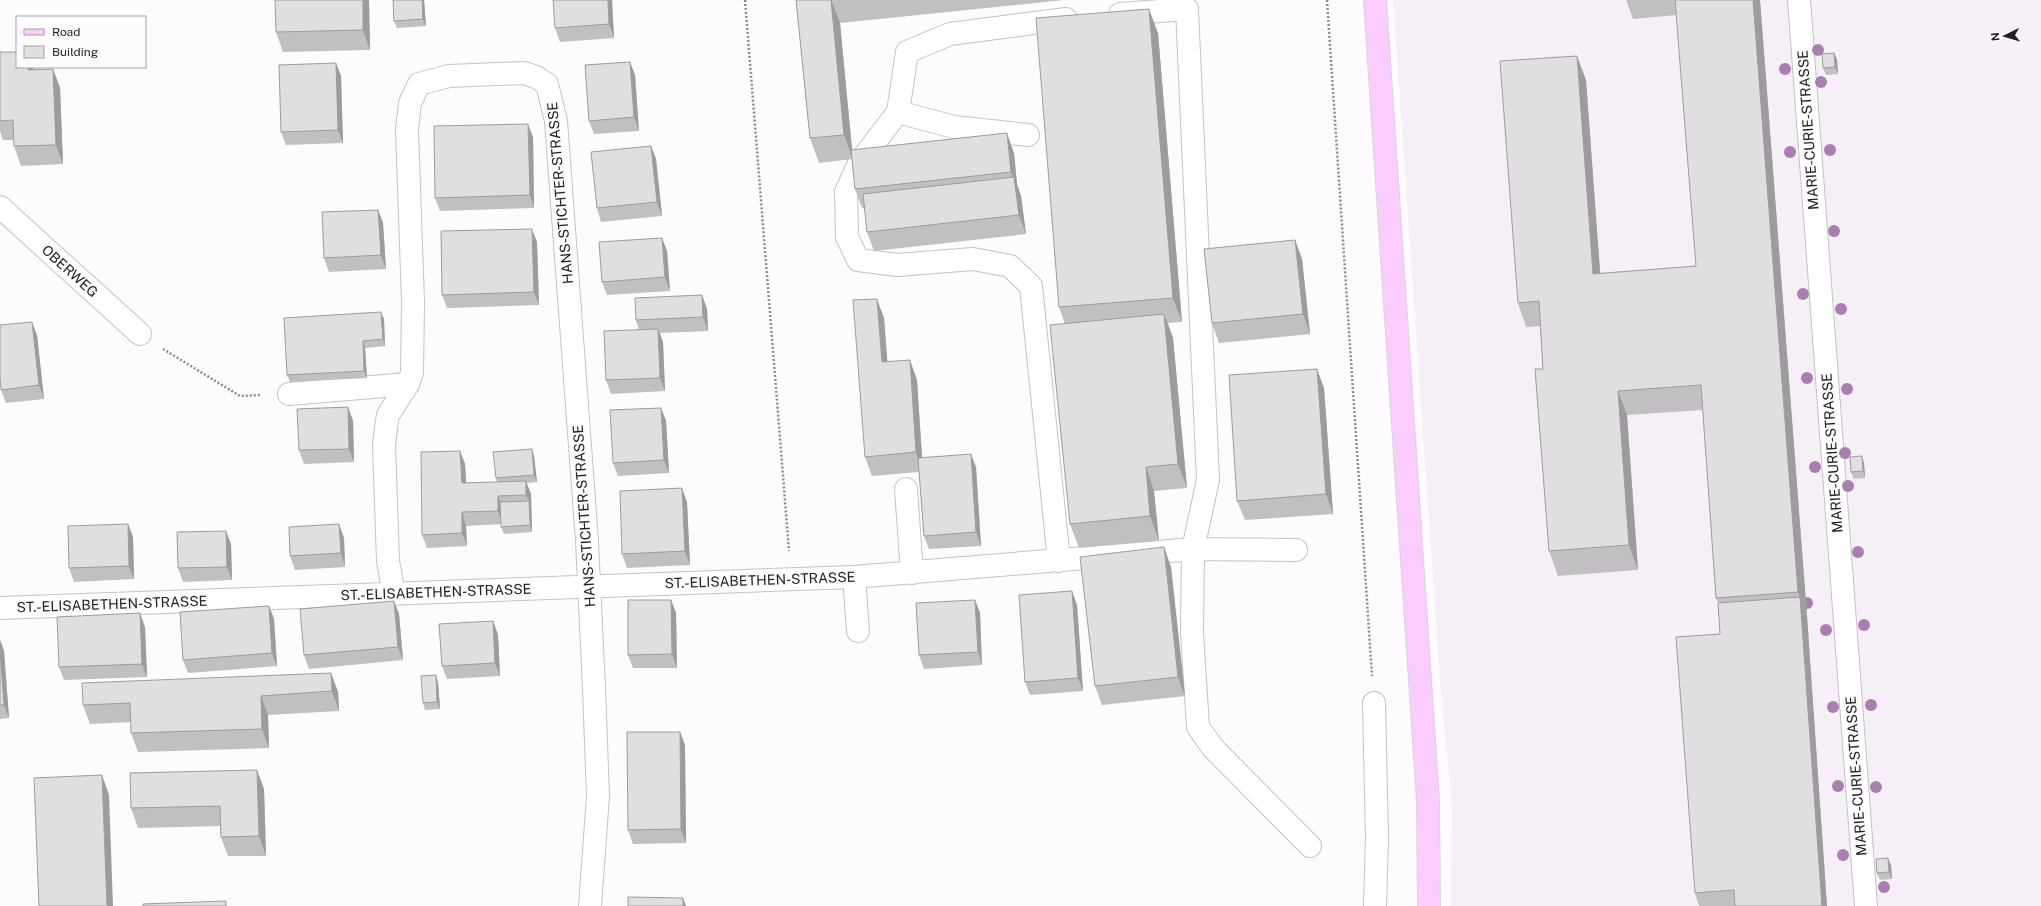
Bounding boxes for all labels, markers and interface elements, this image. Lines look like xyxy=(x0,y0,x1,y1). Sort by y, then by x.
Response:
legend xyxy=(16,16,146,68)
north arrow xyxy=(1985,16,2025,56)
text: Road xyxy=(52,25,80,39)
text: N xyxy=(1989,32,2001,42)
text: Building xyxy=(52,45,98,59)
street label: MARIE-CURIE-STRASSE xyxy=(1794,50,1822,210)
street label: HANS-STICHTER-STRASSE xyxy=(544,101,576,285)
street label: OBERWEG xyxy=(39,242,101,300)
street label: MARIE-CURIE-STRASSE xyxy=(1818,373,1846,533)
street label: HANS-STICHTER-STRASSE xyxy=(570,424,598,608)
street label: ST.-ELISABETHEN-STRASSE xyxy=(664,569,856,591)
street label: ST.-ELISABETHEN-STRASSE xyxy=(340,581,532,603)
street label: ST.-ELISABETHEN-STRASSE xyxy=(16,593,208,615)
street label: MARIE-CURIE-STRASSE xyxy=(1842,696,1870,856)

